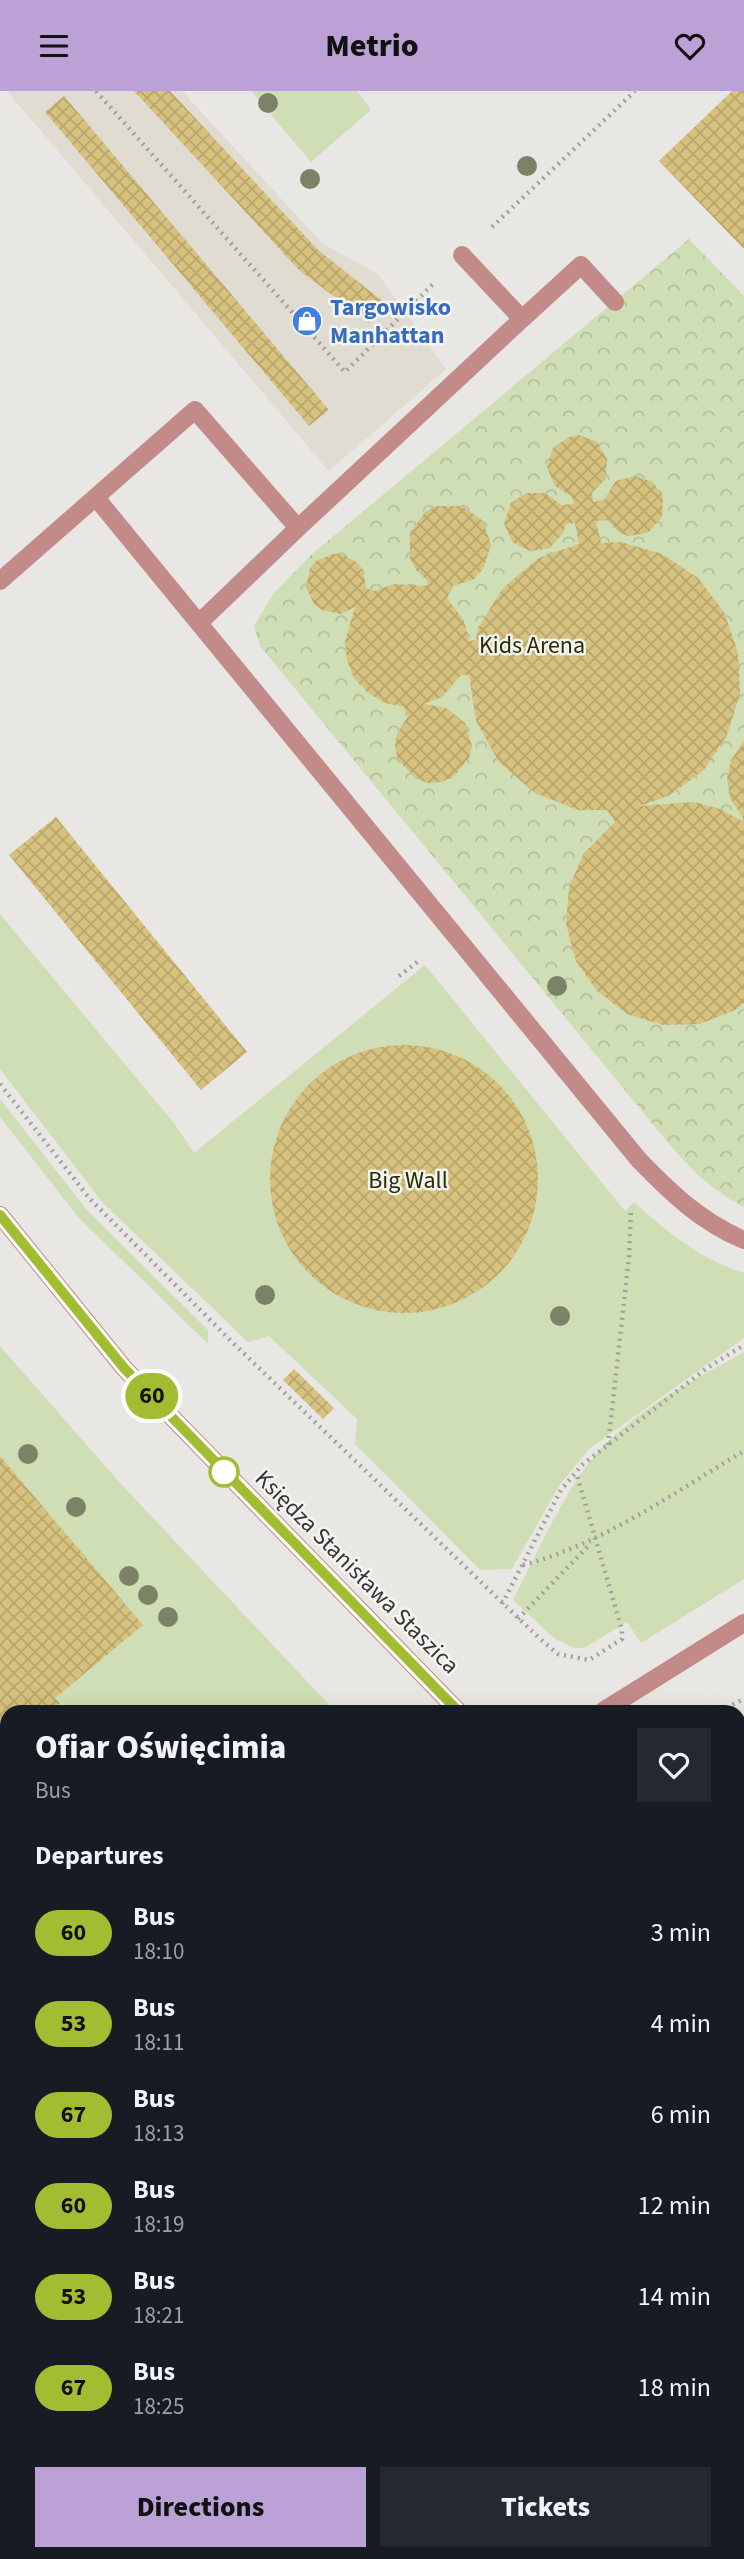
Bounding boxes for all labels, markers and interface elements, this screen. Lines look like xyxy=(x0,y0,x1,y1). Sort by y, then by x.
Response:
text: Metrio xyxy=(325,23,419,69)
icon: menu xyxy=(35,27,73,65)
icon: heart xyxy=(671,27,709,65)
place label: Targowisko Manhattan xyxy=(330,290,451,353)
shop icon: Targowisko Manhattan xyxy=(290,304,324,338)
park label: Kids Arena xyxy=(479,628,585,663)
park label: Big Wall xyxy=(368,1163,448,1198)
line badge: 60 xyxy=(120,1373,184,1419)
text: 60 xyxy=(139,1378,165,1413)
unlabelled marker xyxy=(209,1457,239,1487)
street label: Księdza Stanisława Staszica xyxy=(247,1462,467,1682)
text: Ofiar Oświęcimia xyxy=(35,1724,286,1771)
button: heart xyxy=(637,1728,711,1802)
text: Bus xyxy=(35,1774,71,1807)
text: Departures xyxy=(35,1837,163,1874)
text: Bus xyxy=(133,1898,175,1935)
text: 3 min xyxy=(651,1914,711,1951)
text: 60 xyxy=(61,1915,86,1950)
text: 18:10 xyxy=(133,1935,184,1968)
text: Bus xyxy=(133,1989,175,2026)
text: 4 min xyxy=(651,2005,711,2042)
text: 53 xyxy=(61,2006,86,2041)
text: 18:11 xyxy=(133,2026,184,2059)
text: Bus xyxy=(133,2080,175,2117)
text: 6 min xyxy=(651,2096,711,2133)
text: 67 xyxy=(61,2097,86,2132)
text: 18:13 xyxy=(133,2117,184,2150)
text: Bus xyxy=(133,2171,175,2208)
text: 12 min xyxy=(638,2187,711,2224)
text: 60 xyxy=(61,2188,86,2223)
text: 18:19 xyxy=(133,2208,184,2241)
text: Bus xyxy=(133,2262,175,2299)
text: 14 min xyxy=(638,2278,711,2315)
text: 53 xyxy=(61,2279,86,2314)
text: 18:21 xyxy=(133,2299,184,2332)
text: Bus xyxy=(133,2353,175,2390)
text: 18 min xyxy=(638,2369,711,2406)
text: 67 xyxy=(61,2370,86,2405)
text: 18:25 xyxy=(133,2390,184,2423)
button: Directions xyxy=(35,2467,366,2547)
button: Tickets xyxy=(380,2467,711,2547)

